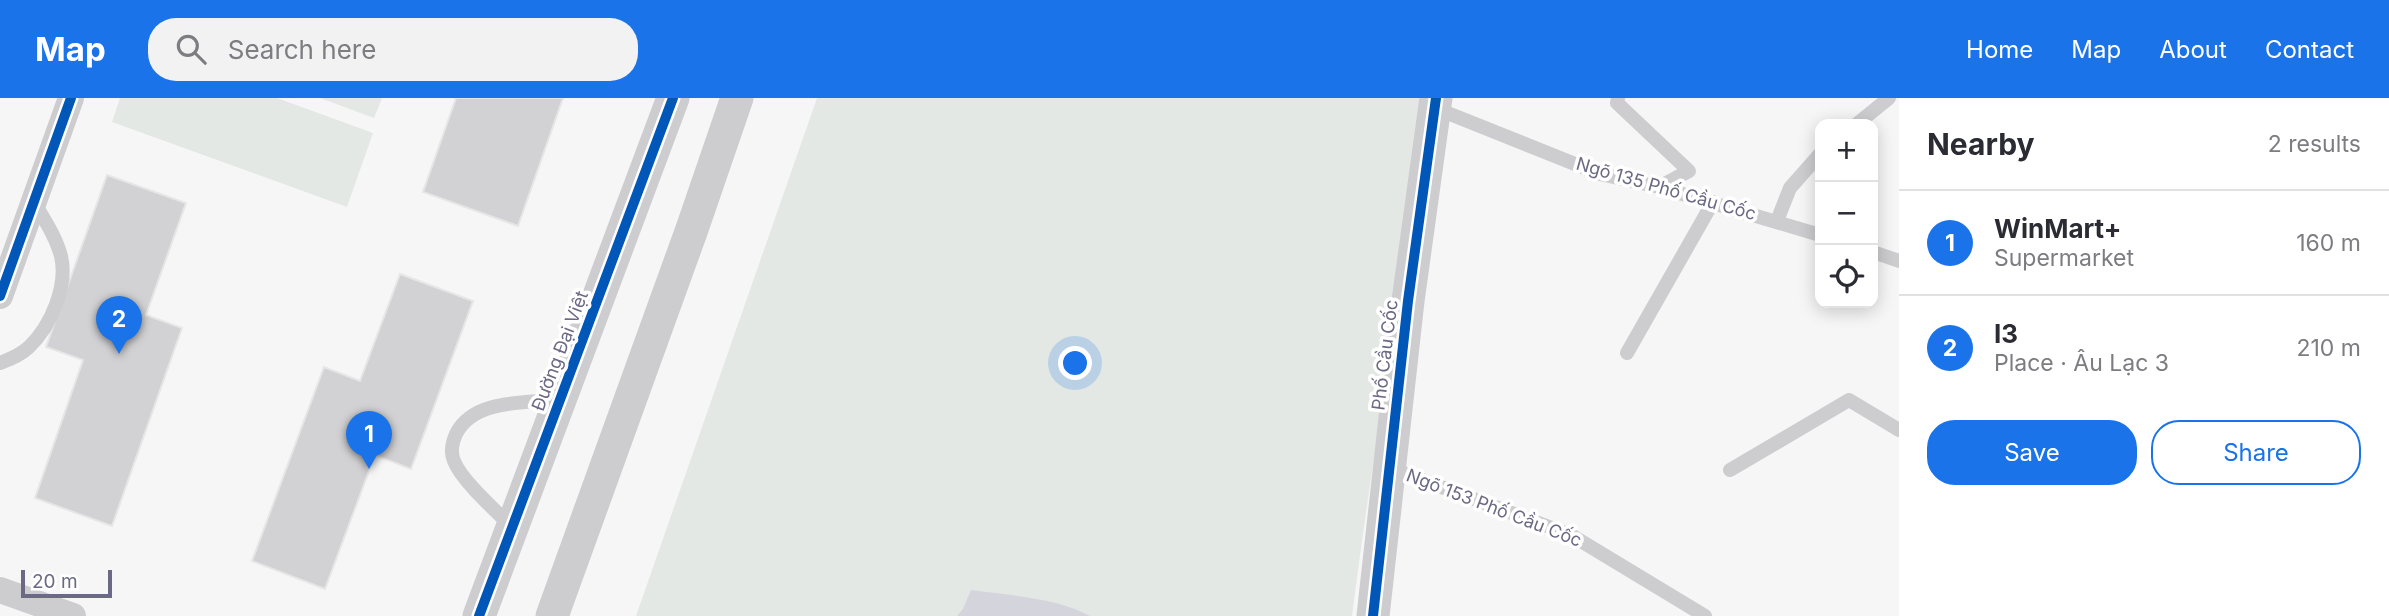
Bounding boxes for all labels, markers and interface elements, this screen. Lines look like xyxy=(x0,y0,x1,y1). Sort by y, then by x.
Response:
search box xyxy=(148,18,638,81)
text: Map xyxy=(35,29,106,69)
icon: search xyxy=(172,30,210,68)
text: Search here xyxy=(228,34,376,65)
text: Home xyxy=(1966,35,2033,64)
text: Map xyxy=(2071,35,2121,64)
text: About xyxy=(2159,35,2227,64)
text: Contact xyxy=(2265,35,2354,64)
map controls xyxy=(1815,119,1878,308)
button: + xyxy=(1815,119,1878,182)
text: Nearby xyxy=(1927,126,2035,162)
text: 2 results xyxy=(2268,130,2361,158)
street label: Ngõ 135 Phố Cầu Cốc xyxy=(1574,153,1758,224)
button: − xyxy=(1815,182,1878,245)
text: WinMart+ xyxy=(1994,213,2121,244)
text: 1 xyxy=(1945,229,1955,257)
text: 160 m xyxy=(2296,229,2361,257)
text: Supermarket xyxy=(1994,244,2134,272)
button: locate xyxy=(1815,245,1878,308)
street label: Đường Đại Việt xyxy=(527,288,592,414)
pin: 2 xyxy=(96,296,142,354)
street label: Phố Cầu Cốc xyxy=(1367,298,1402,411)
text: I3 xyxy=(1994,318,2018,349)
text: 2 xyxy=(1943,334,1957,362)
text: 210 m xyxy=(2296,334,2361,362)
your location xyxy=(1058,346,1092,380)
text: Place · Âu Lạc 3 xyxy=(1994,349,2169,377)
pin: 1 xyxy=(346,411,392,469)
button: Save xyxy=(1927,420,2137,485)
button: Share xyxy=(2151,420,2361,485)
street label: Ngõ 153 Phố Cầu Cốc xyxy=(1404,464,1585,551)
scale bar xyxy=(21,567,112,599)
text: 20 m xyxy=(32,570,78,593)

